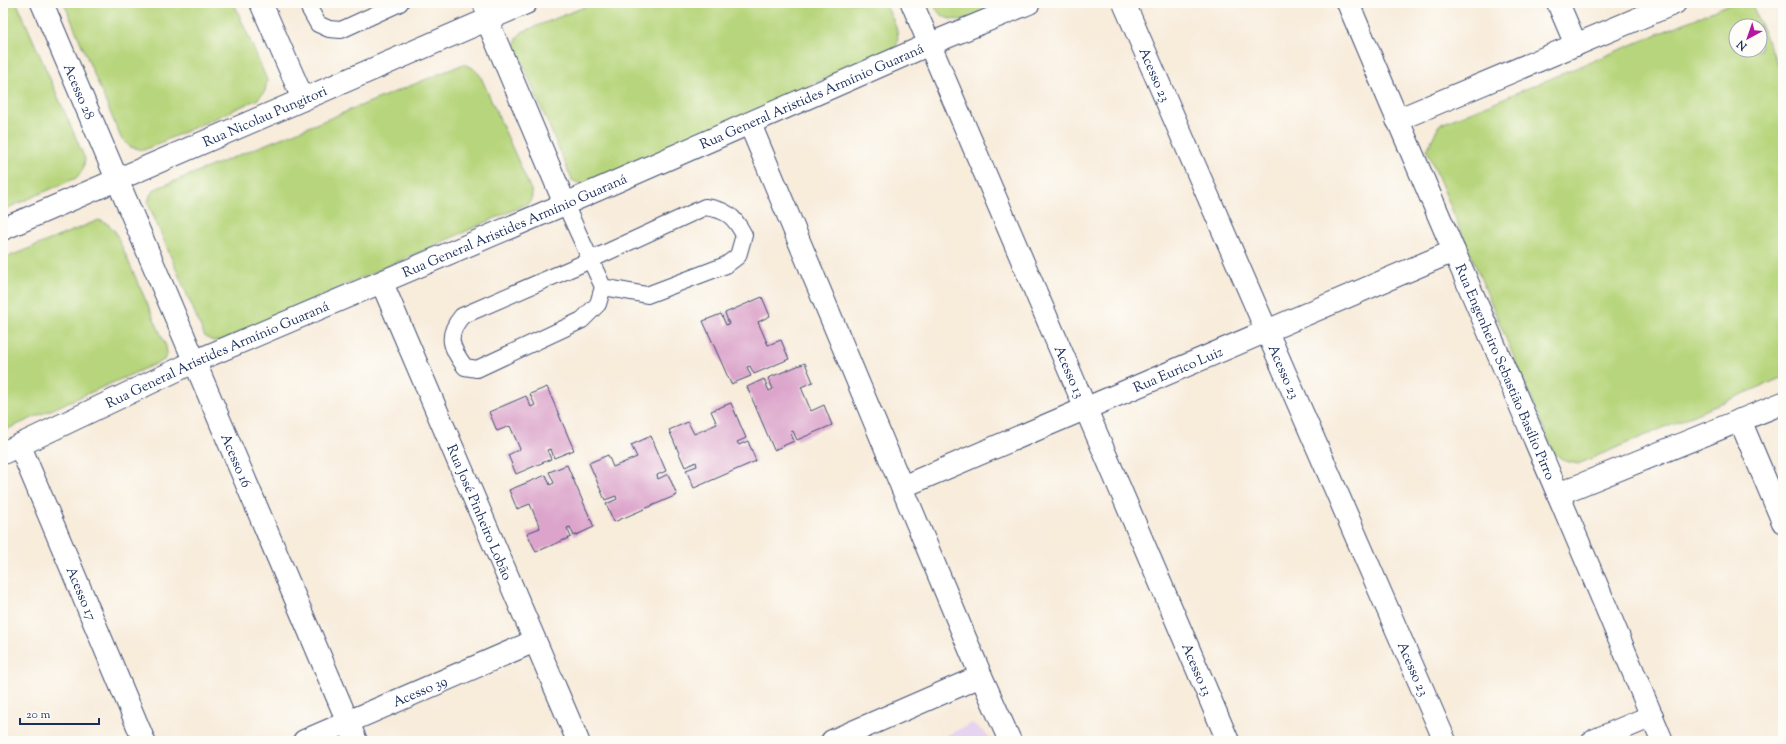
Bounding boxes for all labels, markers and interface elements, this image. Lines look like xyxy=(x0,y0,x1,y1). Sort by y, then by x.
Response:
north arrow xyxy=(1728,18,1768,58)
text: N xyxy=(1734,36,1751,54)
street label: Rua General Aristides Armínio Guaraná xyxy=(697,40,928,156)
street label: Acesso 23 xyxy=(1133,45,1174,106)
street label: Acesso 28 xyxy=(57,61,98,123)
street label: Rua Nicolau Pungitori xyxy=(200,82,331,153)
street label: Rua General Aristides Armínio Guaraná xyxy=(400,170,631,284)
street label: Rua Engenheiro Sebastião Basílio Pirro xyxy=(1449,261,1559,484)
street label: Rua General Aristides Armínio Guaraná xyxy=(103,297,333,415)
street label: Acesso 23 xyxy=(1262,342,1303,403)
street label: Acesso 13 xyxy=(1048,343,1088,402)
street label: Rua Eurico Luiz xyxy=(1131,343,1227,399)
street label: Acesso 16 xyxy=(214,431,255,491)
street label: Rua José Pinheiro Lobão xyxy=(440,442,516,584)
street label: Acesso 17 xyxy=(60,564,100,624)
street label: Acesso 23 xyxy=(1391,639,1433,700)
street label: Acesso 13 xyxy=(1175,641,1216,700)
street label: Acesso 39 xyxy=(390,672,451,713)
scale bar xyxy=(20,700,99,726)
text: 20 m xyxy=(26,706,51,724)

